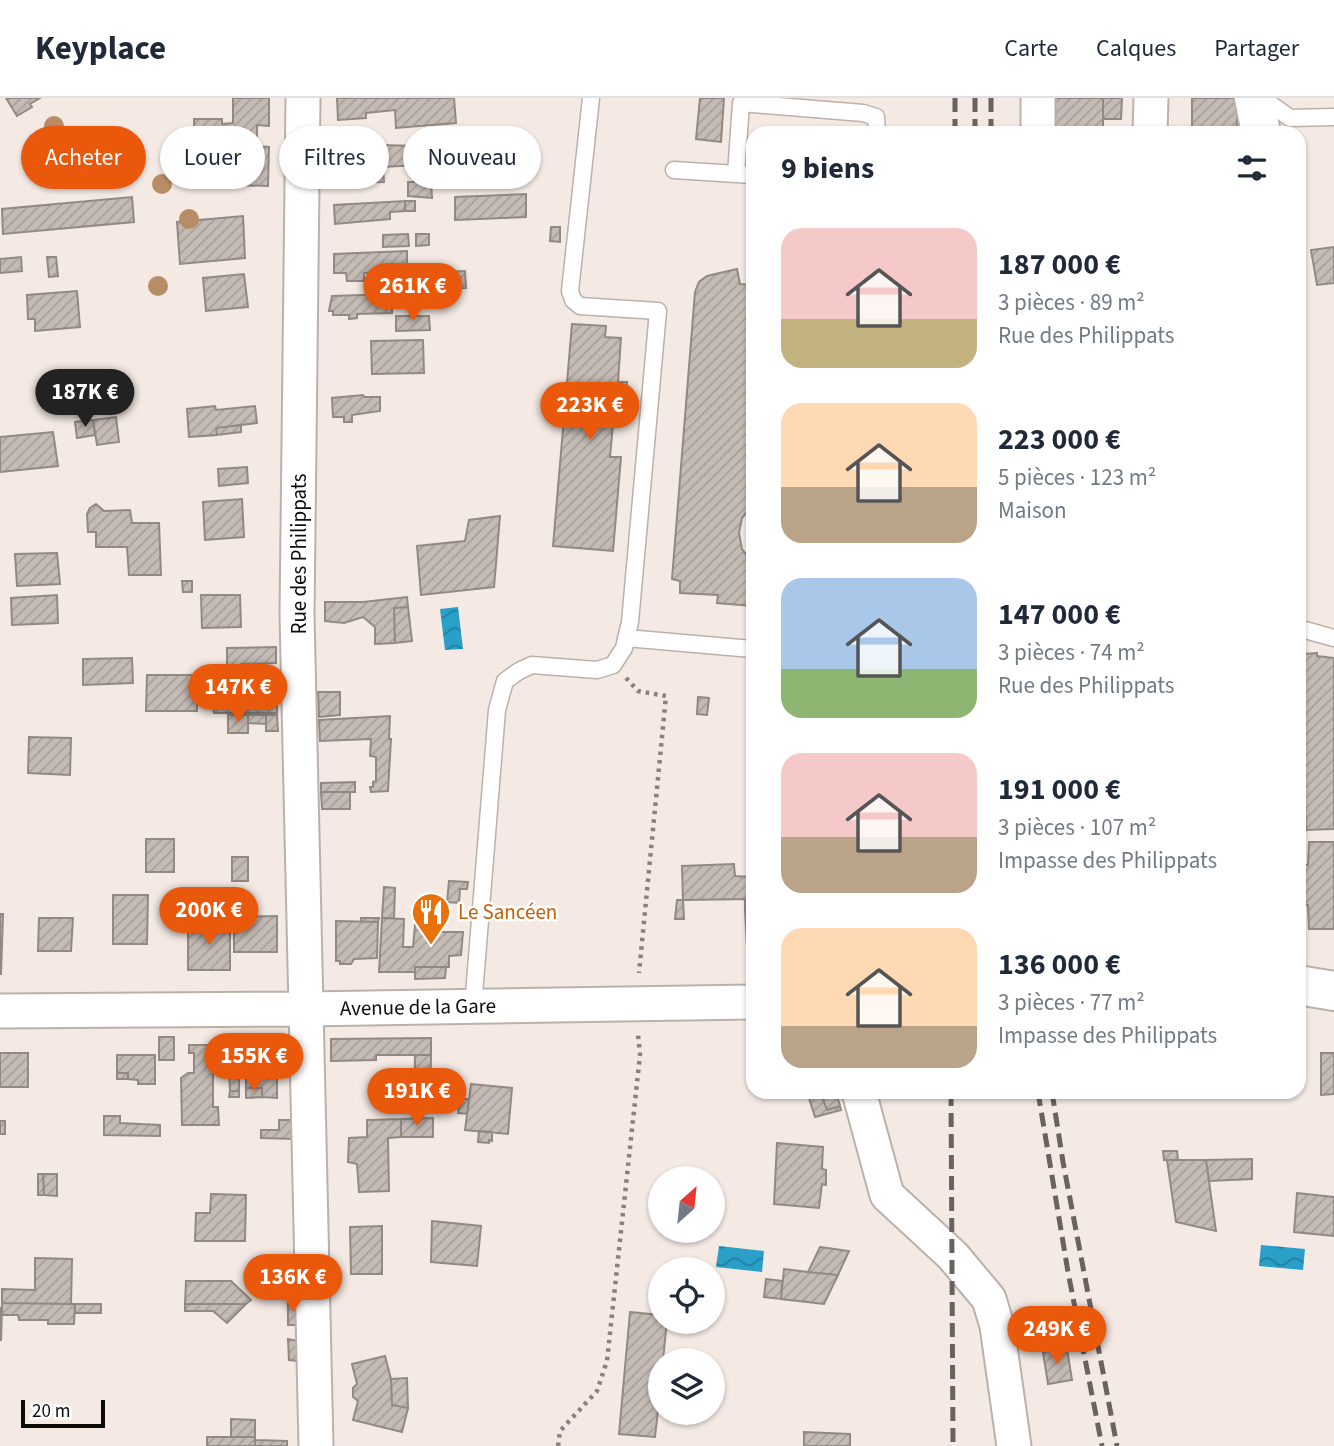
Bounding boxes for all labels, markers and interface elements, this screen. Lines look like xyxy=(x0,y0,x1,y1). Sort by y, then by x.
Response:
text: Keyplace xyxy=(35,25,166,72)
text: Carte xyxy=(1004,31,1058,66)
text: Calques xyxy=(1096,31,1176,66)
text: Partager xyxy=(1214,31,1299,66)
chip: Acheter xyxy=(21,126,146,189)
chip: Louer xyxy=(160,126,265,189)
chip: Filtres xyxy=(279,126,389,189)
chip: Nouveau xyxy=(403,126,541,189)
text: 9 biens xyxy=(781,147,874,190)
icon: filters xyxy=(1233,149,1271,187)
text: 187 000 € xyxy=(998,243,1121,286)
icon: home xyxy=(837,256,921,340)
pin: 261K € xyxy=(356,264,470,323)
text: 261K € xyxy=(379,269,447,302)
text: 3 pièces · 89 m² xyxy=(998,286,1145,319)
text: Rue des Philippats xyxy=(998,319,1174,352)
pin: 187K € xyxy=(28,370,142,429)
text: 187K € xyxy=(51,375,119,408)
pin: 223K € xyxy=(533,382,647,442)
text: 223K € xyxy=(556,388,624,421)
text: 223 000 € xyxy=(998,418,1121,461)
icon: home xyxy=(837,431,921,515)
text: 5 pièces · 123 m² xyxy=(998,461,1156,494)
street label: Rue des Philippats xyxy=(284,473,314,635)
text: Maison xyxy=(998,494,1067,527)
text: 147 000 € xyxy=(998,593,1121,636)
icon: home xyxy=(837,606,921,690)
text: 3 pièces · 74 m² xyxy=(998,636,1145,669)
pin: 147K € xyxy=(181,664,295,724)
text: Rue des Philippats xyxy=(998,669,1174,702)
text: 147K € xyxy=(204,670,272,703)
text: 191 000 € xyxy=(998,768,1121,811)
icon: home xyxy=(837,781,921,865)
text: 3 pièces · 107 m² xyxy=(998,811,1156,844)
text: Impasse des Philippats xyxy=(998,844,1217,877)
pin: 200K € xyxy=(152,888,266,947)
restaurant icon: Le Sancéen xyxy=(410,891,452,946)
text: 200K € xyxy=(175,893,243,926)
place label: Le Sancéen xyxy=(458,897,557,927)
text: 136 000 € xyxy=(998,943,1121,986)
icon: home xyxy=(837,956,921,1040)
text: 3 pièces · 77 m² xyxy=(998,986,1145,1019)
street label: Avenue de la Gare xyxy=(340,991,496,1023)
text: Impasse des Philippats xyxy=(998,1019,1217,1052)
pin: 155K € xyxy=(197,1034,311,1093)
text: 155K € xyxy=(220,1039,288,1072)
pin: 191K € xyxy=(360,1068,474,1128)
text: 191K € xyxy=(383,1074,451,1107)
north arrow xyxy=(648,1166,724,1242)
map controls xyxy=(648,1166,725,1425)
pin: 136K € xyxy=(236,1254,350,1314)
button: locate xyxy=(648,1257,725,1334)
text: 136K € xyxy=(259,1260,327,1293)
pin: 249K € xyxy=(1000,1306,1114,1366)
text: 249K € xyxy=(1023,1312,1091,1345)
button: layers xyxy=(648,1348,725,1425)
scale bar xyxy=(21,1397,105,1429)
text: 20 m xyxy=(32,1398,70,1425)

